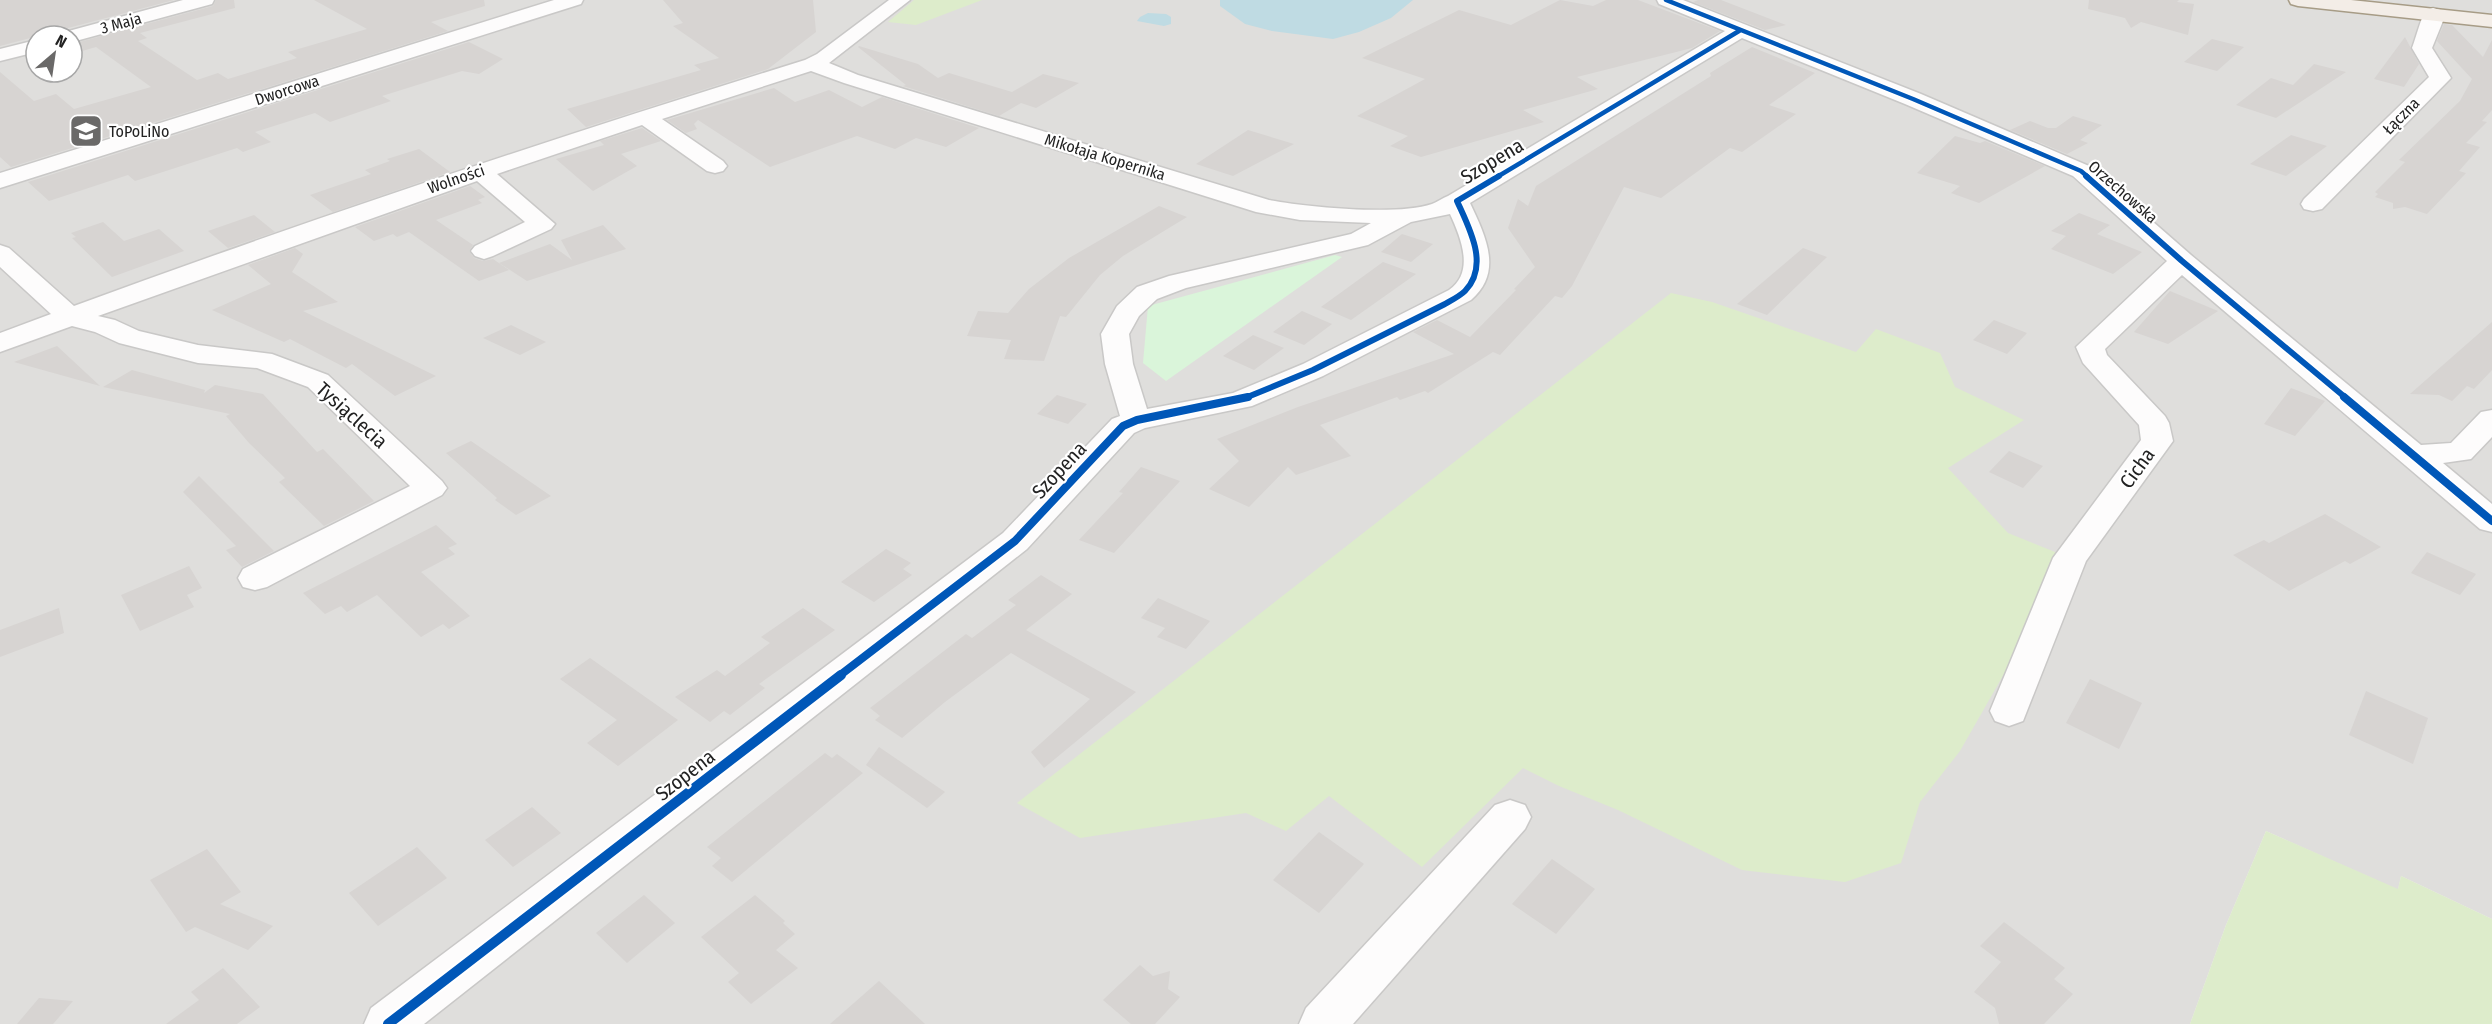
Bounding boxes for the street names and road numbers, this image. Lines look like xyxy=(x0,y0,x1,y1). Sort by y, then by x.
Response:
street label: 3 Maja xyxy=(98,8,144,38)
street label: Dworcowa xyxy=(252,71,322,109)
street label: Łączna xyxy=(2379,93,2424,139)
street label: Mikołaja Kopernika xyxy=(1042,130,1168,184)
street label: Szopena xyxy=(1456,133,1528,189)
street label: Orzechowska xyxy=(2084,157,2162,227)
street label: Wolności xyxy=(425,160,487,198)
street label: Tysiąclecia xyxy=(311,377,393,453)
street label: Szopena xyxy=(1027,437,1091,503)
street label: Cicha xyxy=(2114,443,2160,493)
street label: Szopena xyxy=(650,744,720,806)

